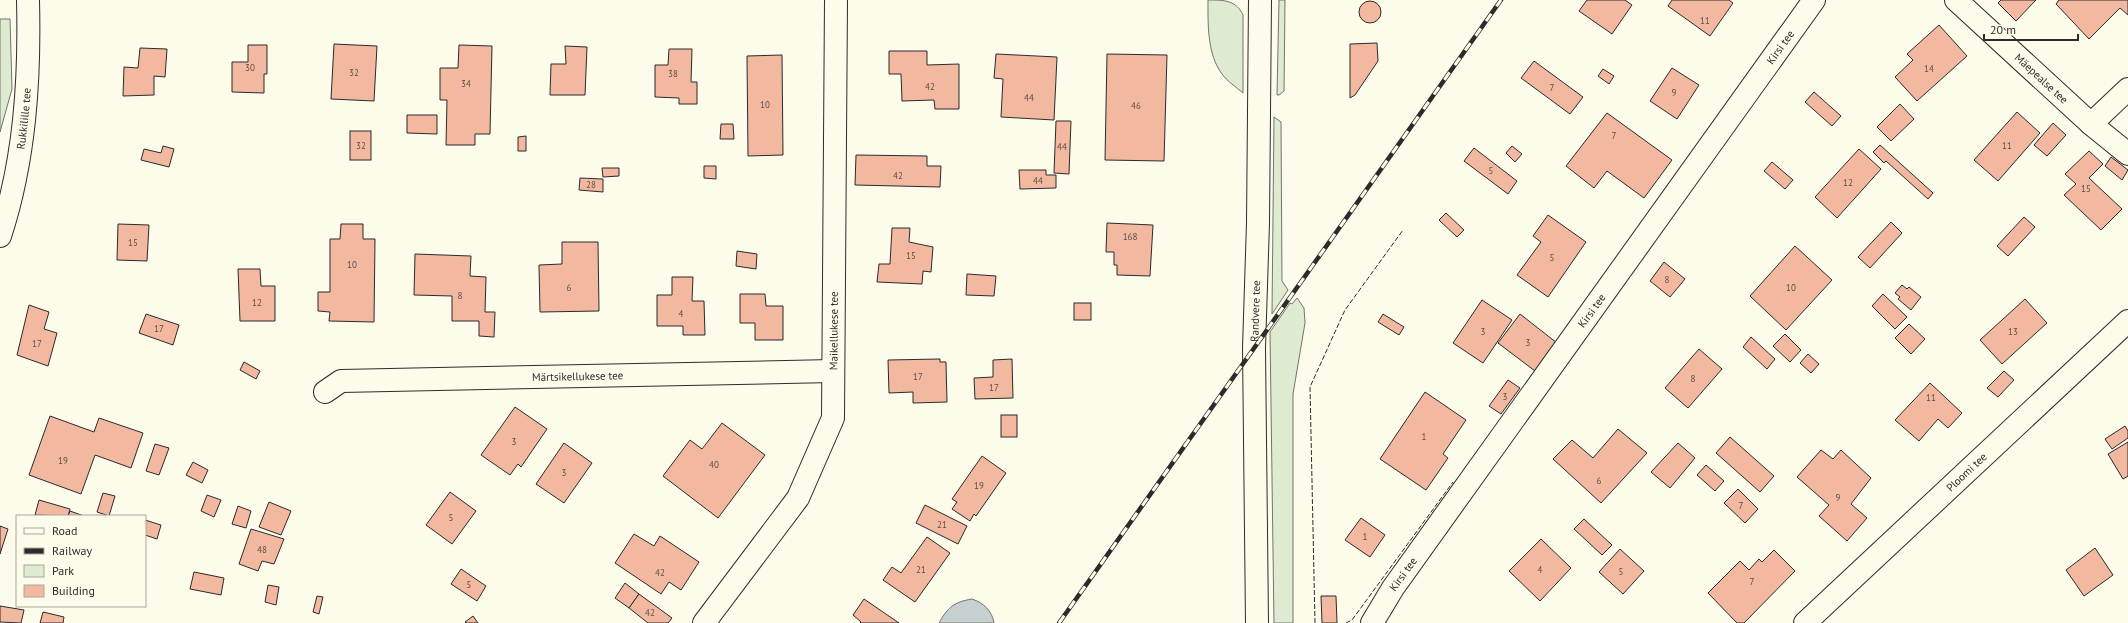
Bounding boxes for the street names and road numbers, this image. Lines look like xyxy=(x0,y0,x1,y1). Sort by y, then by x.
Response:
street label: Kirsi tee xyxy=(1763,27,1797,67)
street label: Mäepealse tee xyxy=(2012,50,2071,107)
street label: Rukkilille tee xyxy=(13,87,34,150)
street label: Randvere tee xyxy=(1247,280,1263,342)
street label: Kirsi tee xyxy=(1575,290,1609,330)
street label: Maikellukese tee xyxy=(826,291,841,370)
street label: Märtsikellukese tee xyxy=(532,368,624,384)
street label: Ploomi tee xyxy=(1943,449,1990,494)
street label: Kirsi tee xyxy=(1386,554,1420,594)

